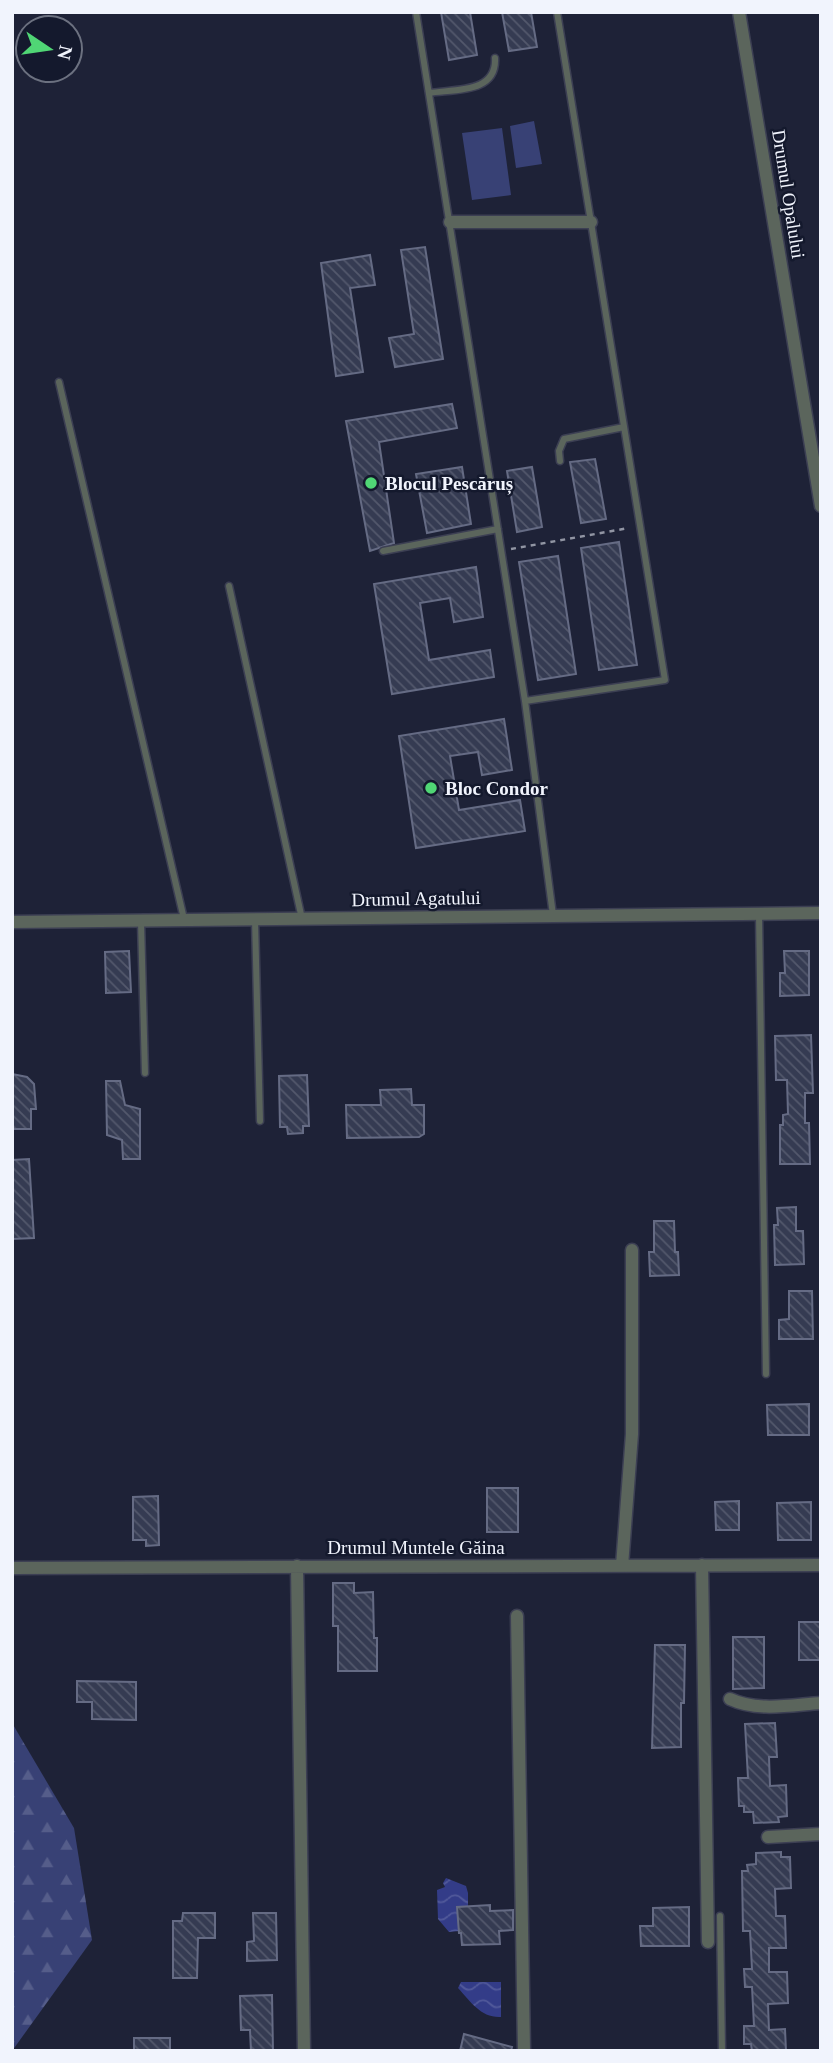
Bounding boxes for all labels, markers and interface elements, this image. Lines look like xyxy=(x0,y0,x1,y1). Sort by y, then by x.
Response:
north arrow xyxy=(14,14,84,84)
text: N xyxy=(53,44,77,62)
street label: Drumul Opalului xyxy=(768,128,809,260)
place label: Blocul Pescăruș xyxy=(385,473,513,495)
marker: Blocul Pescăruș xyxy=(363,475,379,491)
place label: Bloc Condor xyxy=(445,778,548,799)
marker: Bloc Condor xyxy=(423,780,439,796)
street label: Drumul Agatului xyxy=(351,887,481,910)
street label: Drumul Muntele Găina xyxy=(327,1537,505,1558)

